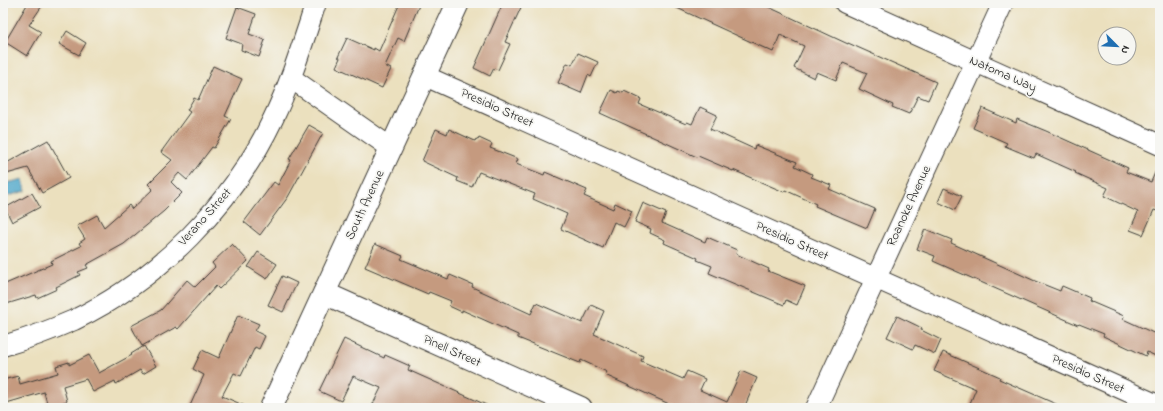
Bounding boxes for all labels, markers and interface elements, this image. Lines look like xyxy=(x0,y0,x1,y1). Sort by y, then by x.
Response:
north arrow xyxy=(1097,26,1137,66)
text: N xyxy=(1116,43,1134,56)
street label: Natoma Way xyxy=(966,51,1040,98)
street label: Presidio Street xyxy=(458,83,537,133)
street label: Roanoke Avenue xyxy=(882,162,936,250)
street label: South Avenue xyxy=(341,167,390,243)
street label: Verano Street xyxy=(173,183,237,251)
street label: Presidio Street xyxy=(753,216,832,266)
street label: Pinell Street xyxy=(420,330,485,372)
street label: Presidio Street xyxy=(1049,349,1128,399)

